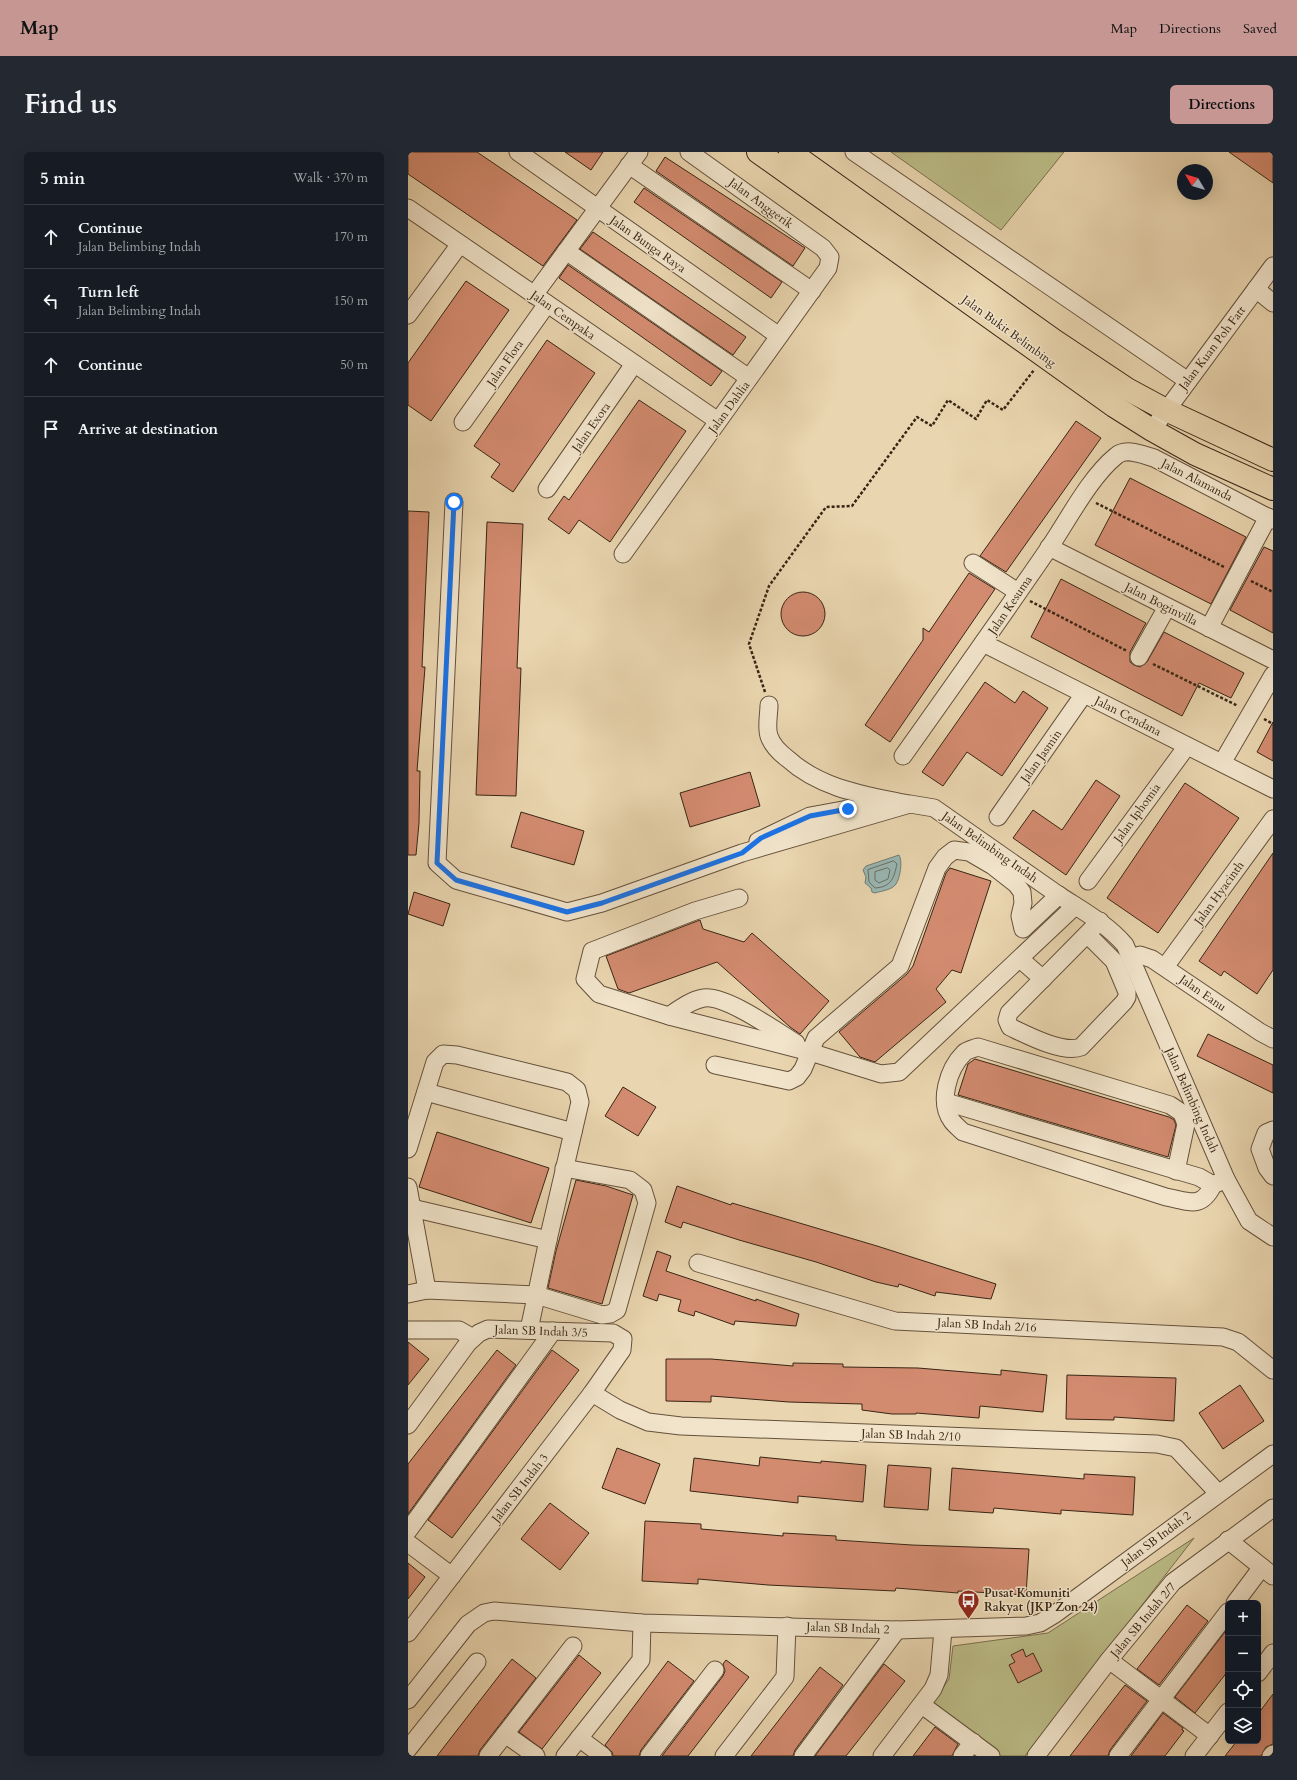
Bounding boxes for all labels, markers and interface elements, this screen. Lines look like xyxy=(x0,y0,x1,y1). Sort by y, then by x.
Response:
text: Map xyxy=(20,15,59,41)
text: Map xyxy=(1111,19,1137,38)
text: Directions xyxy=(1159,19,1221,38)
text: Saved xyxy=(1243,19,1277,38)
text: Find us xyxy=(24,85,117,123)
button: Directions xyxy=(1170,85,1273,124)
north arrow xyxy=(1177,164,1213,200)
text: 5 min xyxy=(40,167,85,190)
text: Walk · 370 m xyxy=(293,169,368,187)
street label: Jalan Anggerik xyxy=(724,173,797,232)
street label: Jalan Bunga Raya xyxy=(605,211,690,277)
text: Continue xyxy=(78,218,143,238)
icon: ahead xyxy=(40,226,62,248)
text: 170 m xyxy=(334,228,368,246)
text: Jalan Belimbing Indah xyxy=(78,238,201,256)
text: Turn left xyxy=(78,282,139,302)
street label: Jalan Cempaka xyxy=(526,286,599,344)
icon: left xyxy=(40,290,62,312)
street label: Jalan Bukit Belimbing xyxy=(957,290,1059,371)
text: 150 m xyxy=(334,292,368,310)
text: Jalan Belimbing Indah xyxy=(78,302,201,320)
street label: Jalan Kuan Poh Fatt xyxy=(1174,303,1249,395)
street label: Jalan Flora xyxy=(482,336,527,391)
icon: ahead xyxy=(40,354,62,376)
text: Continue xyxy=(78,355,143,375)
text: 50 m xyxy=(340,356,368,374)
street label: Jalan Dahlia xyxy=(704,377,754,438)
street label: Jalan Exora xyxy=(567,398,614,457)
icon: arrive xyxy=(40,418,62,440)
text: Arrive at destination xyxy=(78,419,218,439)
street label: Jalan Alamanda xyxy=(1157,454,1236,505)
route start xyxy=(445,493,463,511)
street label: Jalan Kesuma xyxy=(983,572,1036,639)
street label: Jalan Boginvilla xyxy=(1120,578,1201,630)
street label: Jalan Cendana xyxy=(1090,691,1165,740)
street label: Jalan Jasmin xyxy=(1016,726,1065,787)
street label: Jalan Iphomia xyxy=(1109,779,1164,848)
route end xyxy=(839,800,857,818)
street label: Jalan Belimbing Indah xyxy=(937,807,1041,886)
street label: Jalan Hyacinth xyxy=(1189,858,1248,930)
street label: Jalan Eanu xyxy=(1175,970,1230,1015)
street label: Jalan Belimbing Indah xyxy=(1161,1043,1223,1155)
street label: Jalan SB Indah 2/16 xyxy=(935,1314,1037,1336)
street label: Jalan SB Indah 3/5 xyxy=(492,1321,588,1341)
street label: Jalan SB Indah 2/10 xyxy=(859,1425,961,1445)
street label: Jalan SB Indah 3 xyxy=(487,1450,552,1527)
street label: Jalan SB Indah 2 xyxy=(1116,1508,1194,1572)
street label: Jalan SB Indah 2/7 xyxy=(1106,1579,1179,1662)
place label: Pusat Komuniti Rakyat (JKP Zon 24) xyxy=(984,1585,1098,1615)
bus stop icon: Pusat Komuniti Rakyat (JKP Zon 24) xyxy=(955,1587,981,1620)
map controls xyxy=(1225,1600,1261,1744)
button: + xyxy=(1225,1600,1261,1636)
street label: Jalan SB Indah 2 xyxy=(804,1618,890,1637)
button: − xyxy=(1225,1636,1261,1672)
button: locate xyxy=(1225,1672,1261,1708)
button: layers xyxy=(1225,1708,1261,1744)

